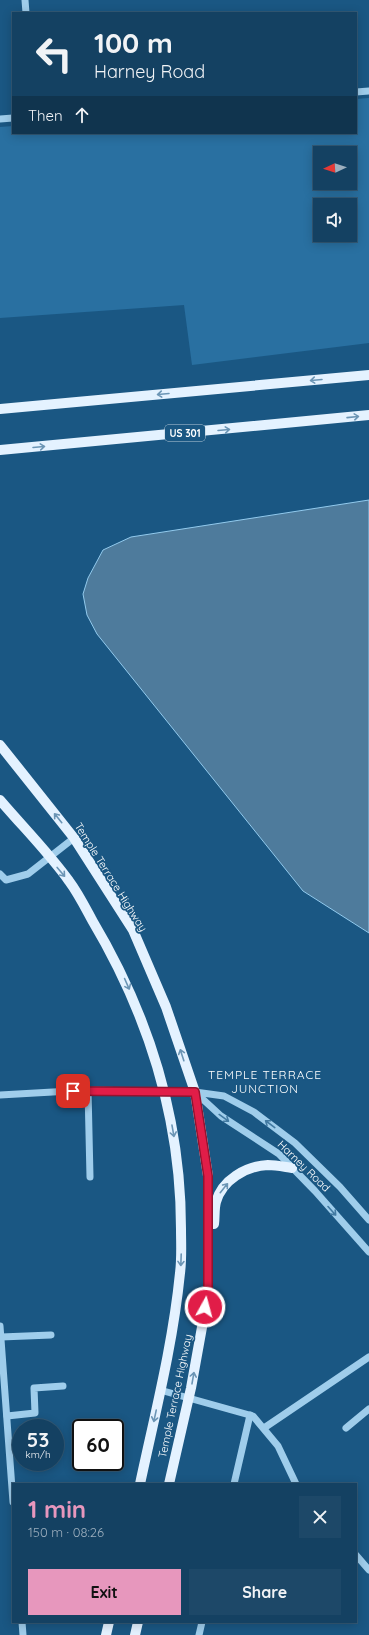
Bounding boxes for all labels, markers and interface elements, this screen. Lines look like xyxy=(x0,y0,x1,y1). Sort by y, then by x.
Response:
text: 100 m xyxy=(94,25,173,60)
icon: left xyxy=(28,28,80,80)
text: Harney Road xyxy=(94,60,205,83)
icon: ahead xyxy=(71,104,93,126)
text: Then xyxy=(28,106,63,125)
north arrow xyxy=(313,146,357,190)
map controls xyxy=(313,146,357,242)
button: sound xyxy=(313,198,357,242)
one-way arrow xyxy=(310,376,323,384)
one-way arrow xyxy=(156,390,169,398)
one-way arrow xyxy=(346,413,359,420)
road number: US 301 xyxy=(165,425,205,441)
one-way arrow xyxy=(217,426,230,433)
one-way arrow xyxy=(32,443,45,450)
one-way arrow xyxy=(53,812,62,823)
street label: Temple Terrace Highway xyxy=(72,820,150,934)
one-way arrow xyxy=(57,867,66,877)
one-way arrow xyxy=(123,978,131,990)
one-way arrow xyxy=(178,1049,186,1061)
district label: TEMPLE TERRACE JUNCTION xyxy=(208,1067,322,1096)
pin xyxy=(56,1074,90,1108)
icon: arrive xyxy=(62,1080,84,1102)
one-way arrow xyxy=(218,1114,229,1122)
one-way arrow xyxy=(265,1120,276,1128)
one-way arrow xyxy=(169,1124,177,1137)
street label: Harney Road xyxy=(275,1137,333,1195)
one-way arrow xyxy=(220,1182,229,1193)
one-way arrow xyxy=(328,1206,337,1216)
one-way arrow xyxy=(177,1253,185,1266)
position arrow xyxy=(184,1286,226,1328)
street label: Temple Terrace Highway xyxy=(155,1333,195,1459)
one-way arrow xyxy=(189,1372,197,1385)
one-way arrow xyxy=(150,1409,158,1422)
speed limit sign: 60 xyxy=(72,1419,124,1471)
text: 53 xyxy=(27,1427,49,1452)
text: km/h xyxy=(25,1448,51,1461)
text: 1 min xyxy=(28,1494,86,1524)
button: close xyxy=(299,1496,341,1538)
text: 150 m · 08:26 xyxy=(28,1524,104,1540)
button: Exit xyxy=(28,1569,181,1615)
button: Share xyxy=(189,1569,341,1615)

